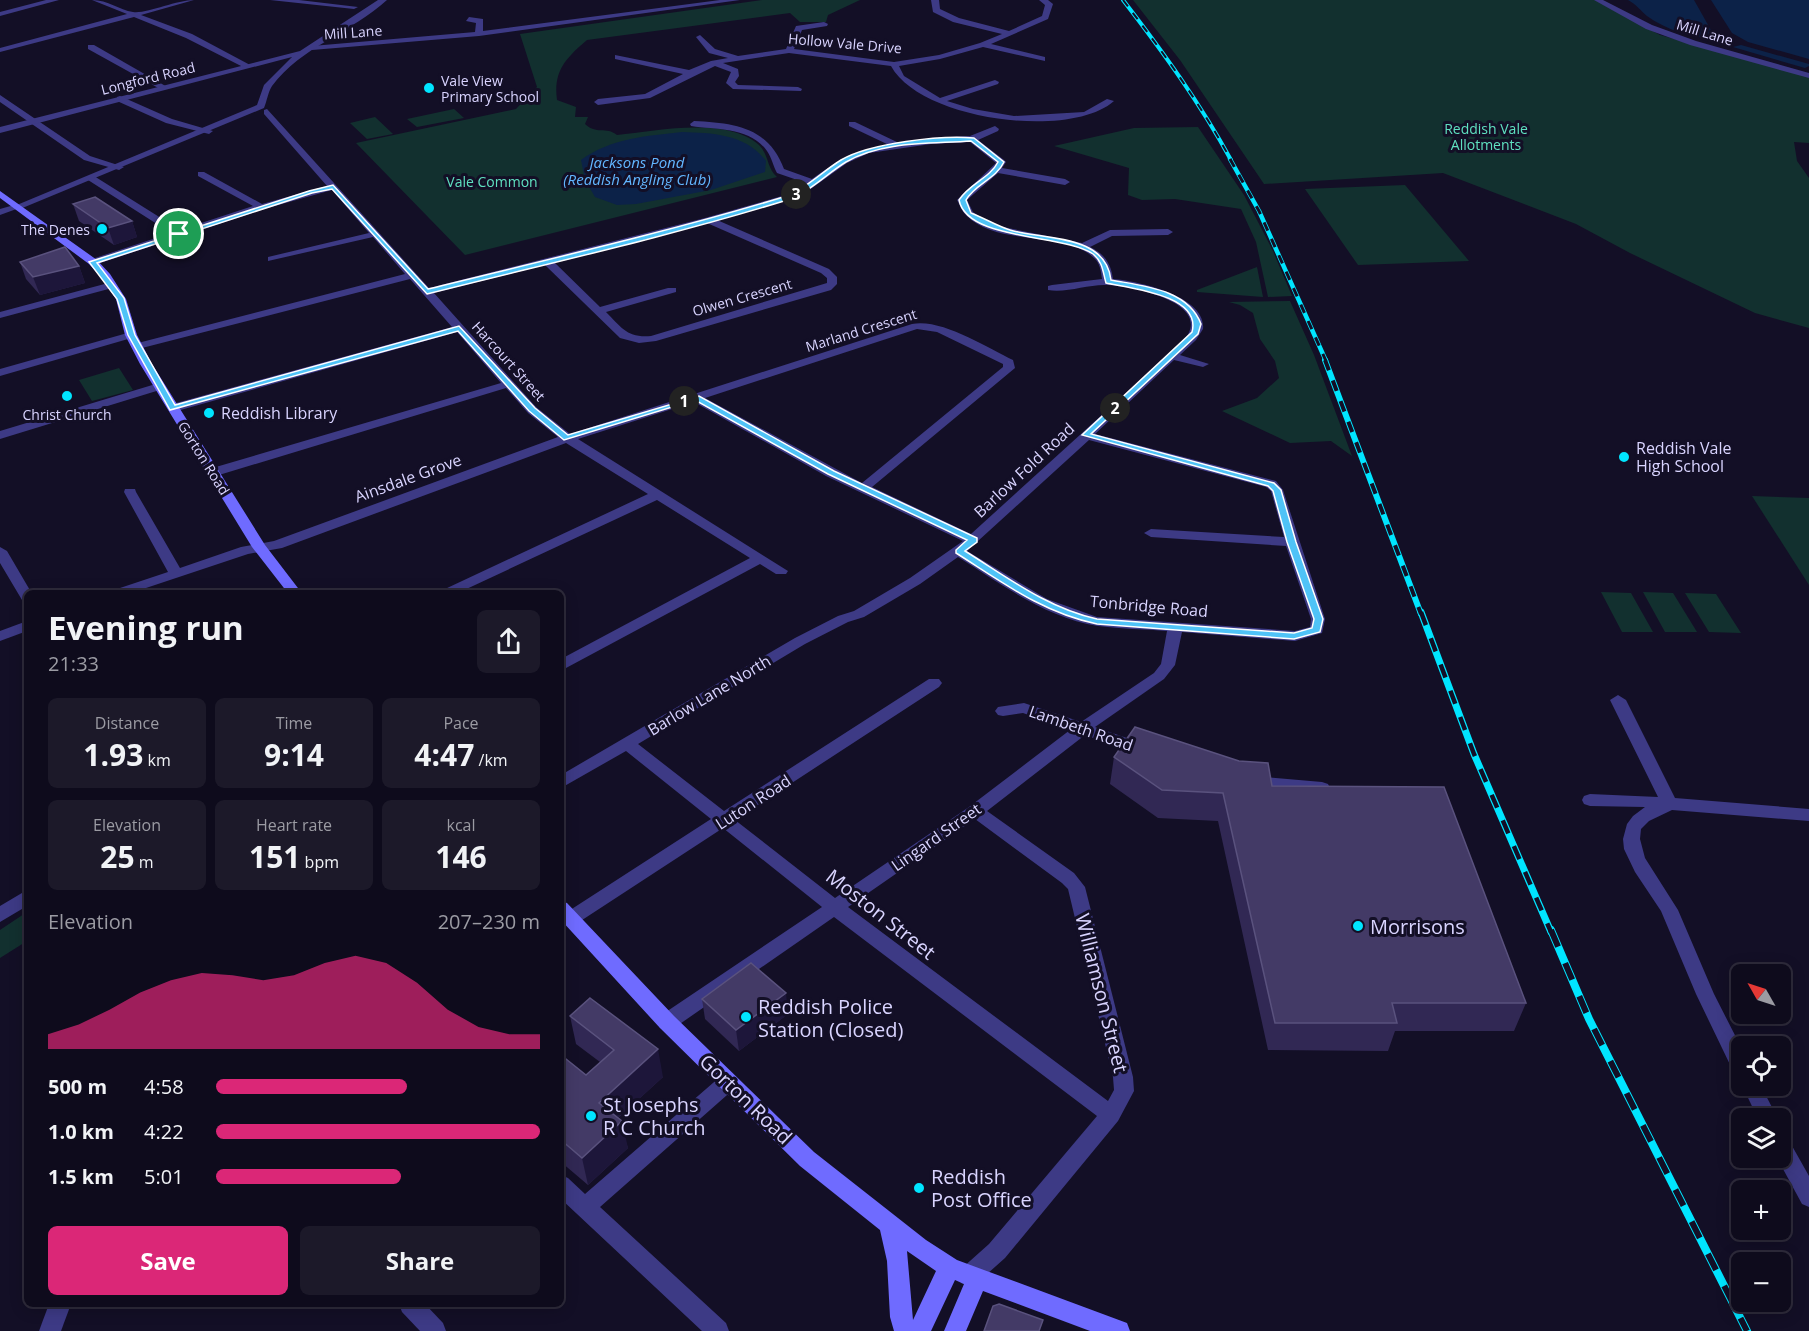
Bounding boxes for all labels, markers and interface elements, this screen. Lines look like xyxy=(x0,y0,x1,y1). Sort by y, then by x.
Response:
street label: Mill Lane xyxy=(1674,14,1736,50)
street label: Mill Lane xyxy=(323,20,383,44)
street label: Hollow Vale Drive xyxy=(787,29,903,57)
street label: Longford Road xyxy=(99,57,197,99)
place label: Vale View Primary School xyxy=(441,71,539,106)
marker: Vale View Primary School xyxy=(422,81,436,95)
park label: Reddish Vale Allotments xyxy=(1444,119,1528,154)
water label: Jacksons Pond (Reddish Angling Club) xyxy=(563,152,711,189)
park label: Vale Common xyxy=(446,172,538,191)
pin: 3 xyxy=(781,179,811,209)
text: 3 xyxy=(791,183,801,205)
pin xyxy=(153,208,204,259)
icon: arrive xyxy=(162,217,195,250)
place label: The Denes xyxy=(21,220,90,239)
marker: The Denes xyxy=(95,222,109,236)
street label: Olwen Crescent xyxy=(690,274,794,320)
street label: Marland Crescent xyxy=(803,304,919,356)
street label: Harcourt Street xyxy=(468,317,550,405)
pin: 1 xyxy=(669,386,699,416)
marker: Christ Church xyxy=(60,389,74,403)
text: 1 xyxy=(679,390,689,412)
pin: 2 xyxy=(1100,393,1130,423)
text: 2 xyxy=(1110,397,1120,419)
place label: Reddish Library xyxy=(221,402,338,424)
place label: Christ Church xyxy=(23,405,111,424)
marker: Reddish Library xyxy=(202,406,216,420)
street label: Gorton Road xyxy=(174,418,234,498)
street label: Barlow Fold Road xyxy=(969,418,1079,522)
place label: Reddish Vale High School xyxy=(1636,437,1732,477)
street label: Ainsdale Grove xyxy=(352,448,465,508)
marker: Reddish Vale High School xyxy=(1617,450,1631,464)
street label: Tonbridge Road xyxy=(1089,590,1209,622)
text: Evening run xyxy=(48,605,244,650)
button: share xyxy=(477,610,540,673)
text: 21:33 xyxy=(48,650,99,677)
street label: Barlow Lane North xyxy=(643,650,775,740)
street label: Lambeth Road xyxy=(1026,700,1136,756)
text: Distance xyxy=(95,712,159,734)
text: Time xyxy=(276,712,312,734)
text: Pace xyxy=(443,712,479,734)
text: 1.93 xyxy=(83,734,143,775)
text: 9:14 xyxy=(264,734,324,775)
text: 4:47 xyxy=(414,734,474,775)
text: km xyxy=(143,749,171,771)
text: /km xyxy=(474,749,508,771)
street label: Luton Road xyxy=(711,769,795,835)
street label: Lingard Street xyxy=(887,798,986,876)
text: Elevation xyxy=(93,814,161,836)
text: Heart rate xyxy=(256,814,332,836)
text: kcal xyxy=(447,814,476,836)
text: 25 xyxy=(100,836,135,877)
text: 151 xyxy=(249,836,300,877)
text: 146 xyxy=(435,836,487,877)
text: m xyxy=(135,851,154,873)
text: bpm xyxy=(300,851,339,873)
street label: Moston Street xyxy=(821,863,941,965)
text: Elevation xyxy=(48,908,133,935)
text: 207–230 m xyxy=(438,908,540,935)
street label: Williamson Street xyxy=(1069,911,1135,1075)
place label: Morrisons xyxy=(1370,913,1465,940)
marker: Morrisons xyxy=(1351,919,1365,933)
north arrow xyxy=(1731,964,1791,1024)
map controls xyxy=(1731,964,1791,1312)
place label: Reddish Police Station (Closed) xyxy=(758,993,903,1043)
marker: Reddish Police Station (Closed) xyxy=(739,1010,753,1024)
button: locate xyxy=(1731,1036,1791,1096)
street label: Gorton Road xyxy=(694,1048,798,1150)
text: 500 m xyxy=(48,1073,107,1100)
text: 4:58 xyxy=(144,1073,184,1100)
place label: St Josephs R C Church xyxy=(603,1091,705,1141)
button: layers xyxy=(1731,1108,1791,1168)
marker: St Josephs R C Church xyxy=(584,1109,598,1123)
text: 1.0 km xyxy=(48,1118,114,1145)
text: 4:22 xyxy=(144,1118,184,1145)
text: 1.5 km xyxy=(48,1163,114,1190)
text: 5:01 xyxy=(144,1163,184,1190)
place label: Reddish Post Office xyxy=(931,1163,1032,1213)
button: + xyxy=(1731,1180,1791,1240)
marker: Reddish Post Office xyxy=(912,1181,926,1195)
button: Save xyxy=(48,1226,288,1295)
button: Share xyxy=(300,1226,540,1295)
button: − xyxy=(1731,1252,1791,1312)

